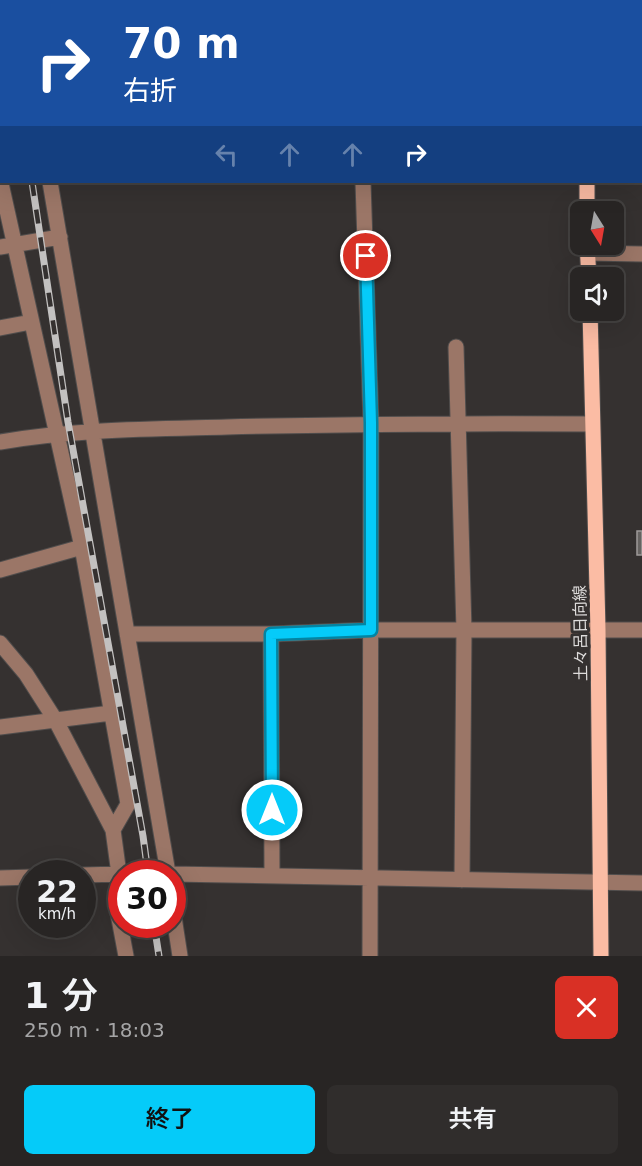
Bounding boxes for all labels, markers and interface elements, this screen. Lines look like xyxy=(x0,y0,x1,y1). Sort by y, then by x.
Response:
text: 70 m xyxy=(123,19,240,68)
icon: right xyxy=(24,24,102,102)
text: 右折 xyxy=(123,75,177,106)
icon: left xyxy=(210,138,243,171)
icon: ahead xyxy=(273,138,306,171)
icon: ahead xyxy=(336,138,369,171)
icon: right xyxy=(399,138,432,171)
north arrow xyxy=(570,201,624,255)
map controls xyxy=(570,201,624,321)
pin xyxy=(340,230,391,281)
icon: arrive xyxy=(349,239,382,272)
button: sound xyxy=(570,267,624,321)
street label: 土々呂日向線 xyxy=(570,585,591,681)
position arrow xyxy=(240,778,304,842)
speed limit sign: 30 xyxy=(108,860,186,938)
text: 22 xyxy=(36,874,78,909)
text: km/h xyxy=(38,905,76,923)
text: 1 分 xyxy=(24,975,98,1016)
button: close xyxy=(555,976,618,1039)
text: 250 m · 18:03 xyxy=(24,1018,165,1042)
button: 終了 xyxy=(24,1085,315,1154)
button: 共有 xyxy=(327,1085,618,1154)

